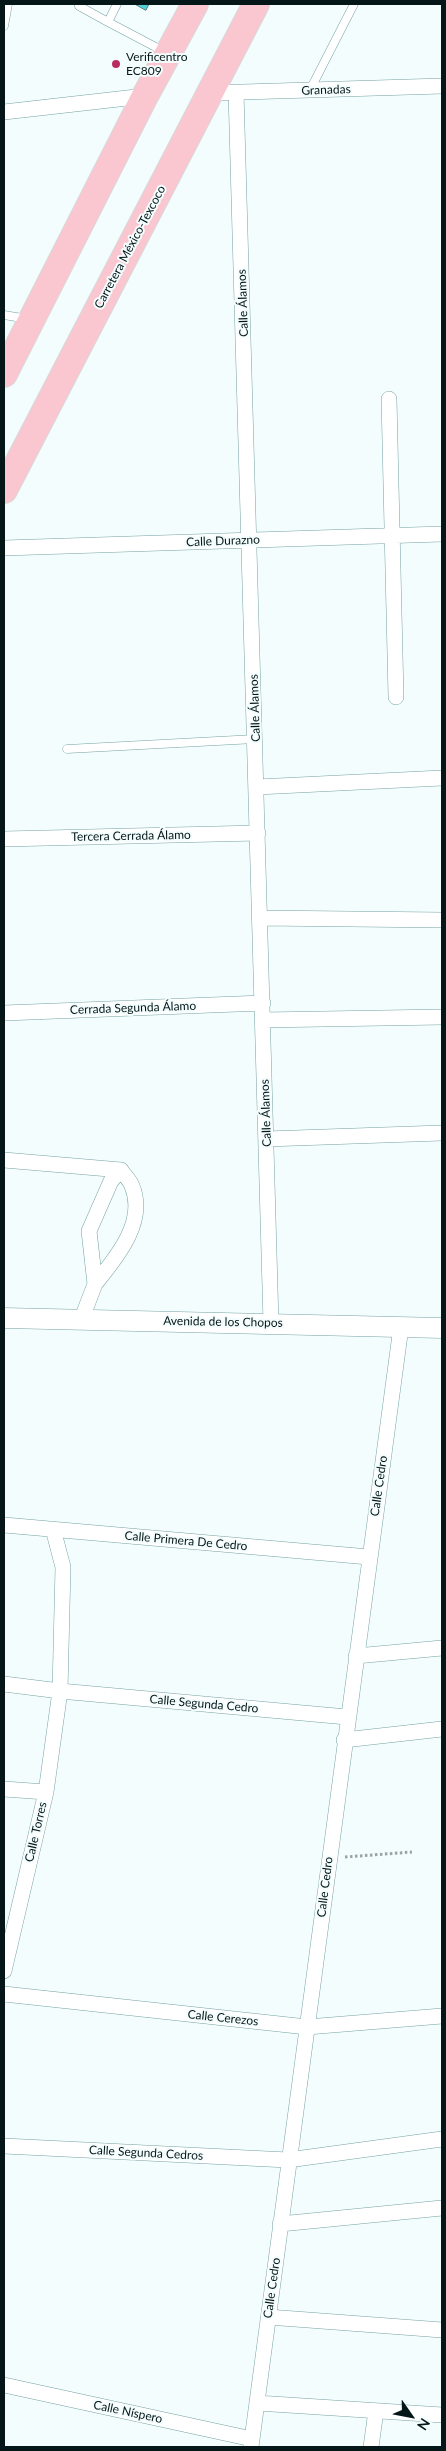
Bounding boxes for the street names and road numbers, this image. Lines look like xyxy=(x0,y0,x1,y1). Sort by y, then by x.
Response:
street label: Granadas xyxy=(301,82,351,98)
street label: Carretera México-Texcoco xyxy=(91,183,169,311)
street label: Calle Álamos xyxy=(235,269,251,337)
street label: Calle Durazno xyxy=(186,533,260,549)
street label: Calle Álamos xyxy=(247,674,263,742)
street label: Tercera Cerrada Álamo xyxy=(71,828,191,844)
street label: Cerrada Segunda Álamo xyxy=(70,999,196,1017)
street label: Calle Álamos xyxy=(258,1079,274,1147)
street label: Avenida de los Chopos xyxy=(163,1314,283,1330)
street label: Calle Cedro xyxy=(368,1455,390,1517)
street label: Calle Primera De Cedro xyxy=(124,1528,248,1554)
street label: Calle Segunda Cedro xyxy=(149,1692,259,1716)
street label: Calle Torres xyxy=(22,1800,50,1864)
street label: Calle Cedro xyxy=(314,1856,336,1918)
street label: Calle Cerezos xyxy=(187,2007,259,2029)
street label: Calle Segunda Cedros xyxy=(89,2143,203,2163)
street label: Calle Cedro xyxy=(261,2257,283,2319)
street label: Calle Níspero xyxy=(92,2398,164,2426)

